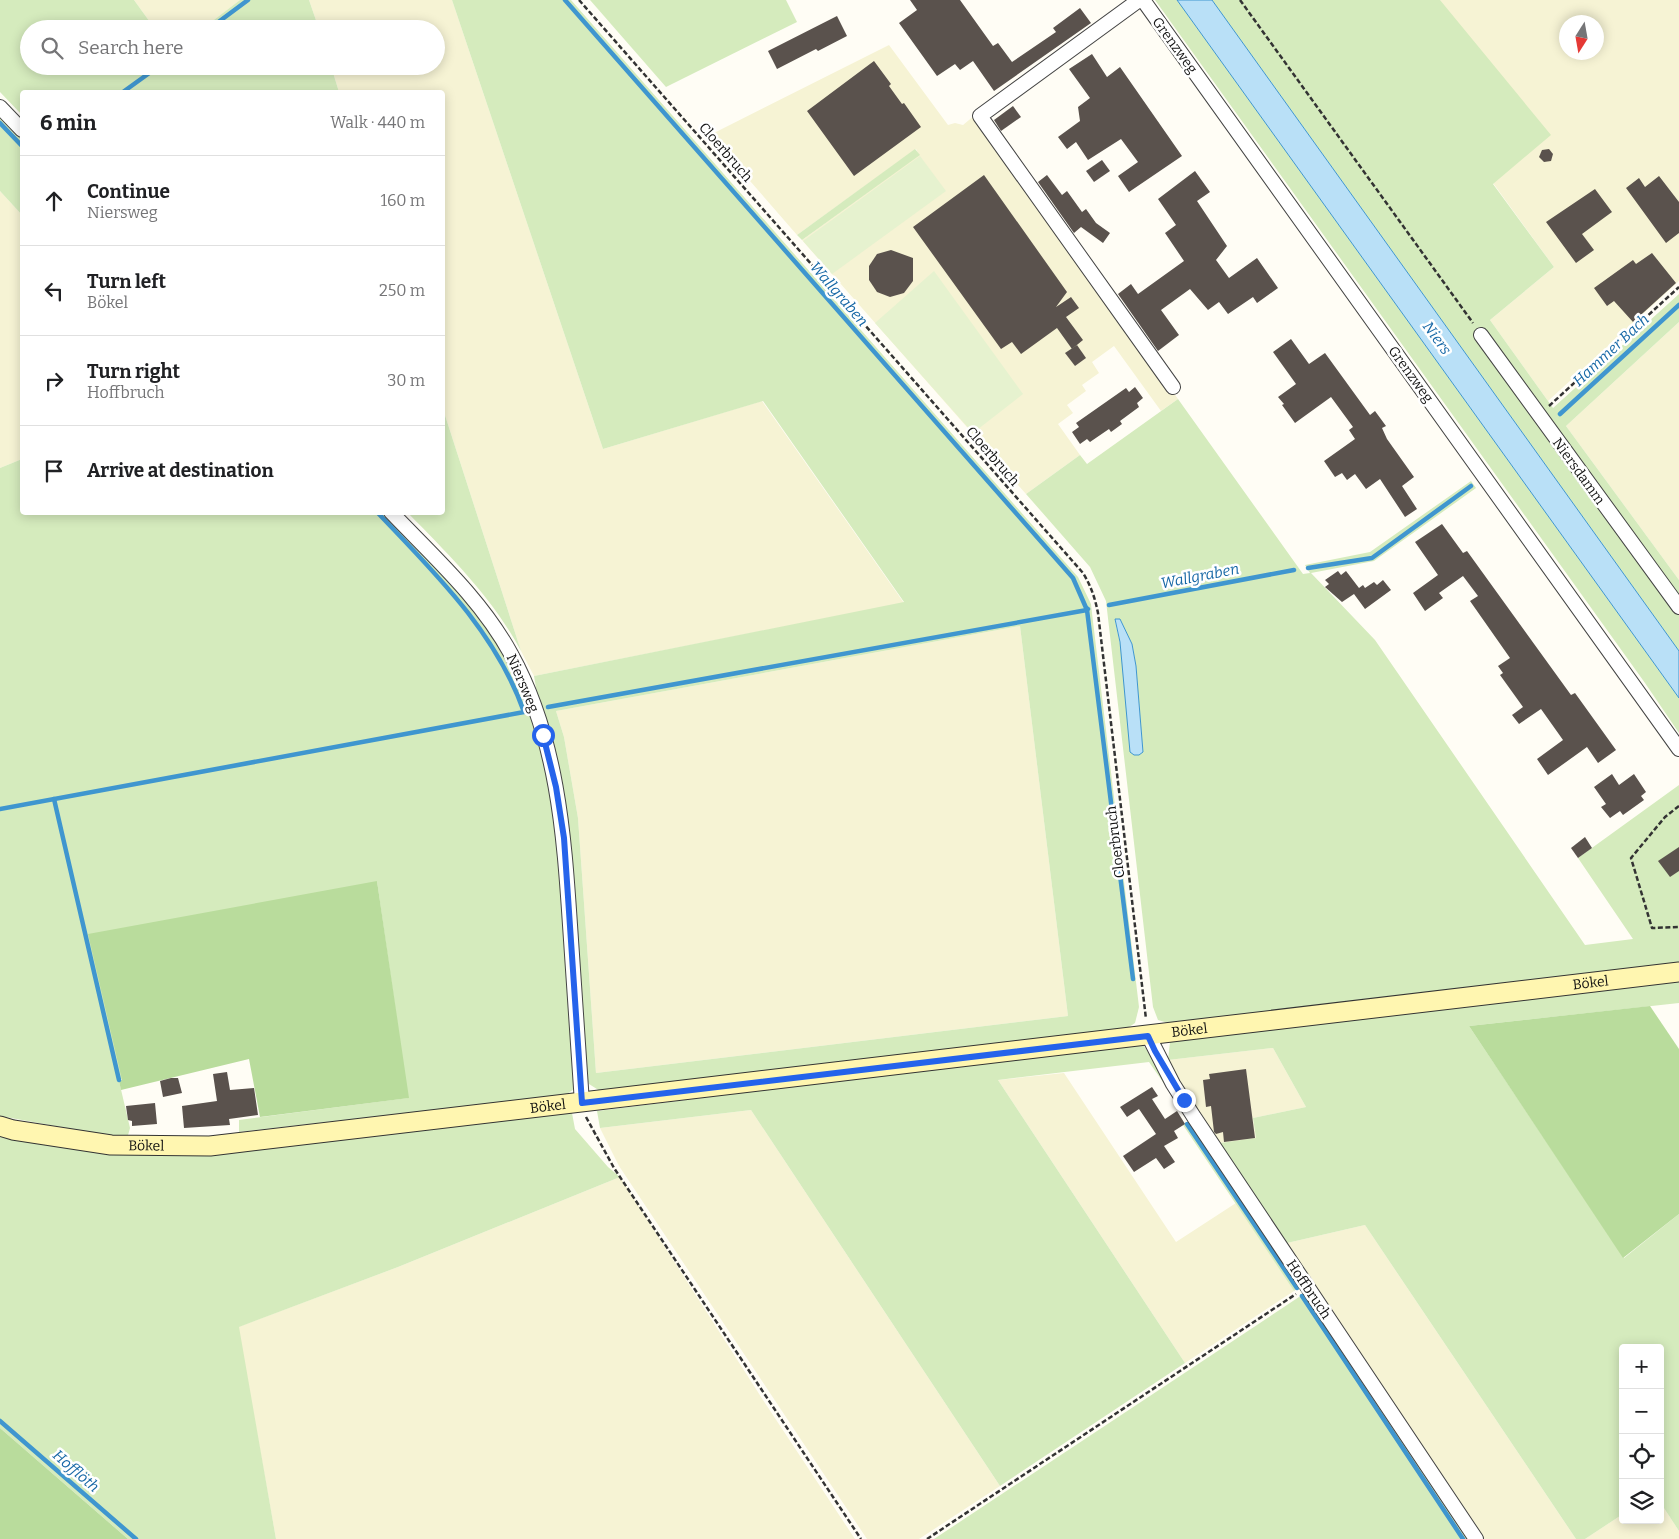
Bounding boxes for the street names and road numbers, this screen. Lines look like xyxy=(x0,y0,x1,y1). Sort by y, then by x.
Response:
street label: Grenzweg xyxy=(1148,14,1201,77)
street label: Cloerbruch xyxy=(695,119,756,186)
street label: Grenzweg xyxy=(1384,343,1437,406)
street label: Cloerbruch xyxy=(962,423,1023,490)
street label: Niersdamm xyxy=(1549,435,1609,508)
street label: Niersweg xyxy=(503,651,543,715)
street label: Cloerbruch xyxy=(1103,804,1128,879)
street label: Bökel xyxy=(1572,972,1610,994)
street label: Bökel xyxy=(1171,1020,1208,1041)
street label: Bökel xyxy=(529,1096,567,1117)
street label: Bökel xyxy=(128,1137,164,1155)
street label: Hoffbruch xyxy=(1283,1256,1335,1322)

